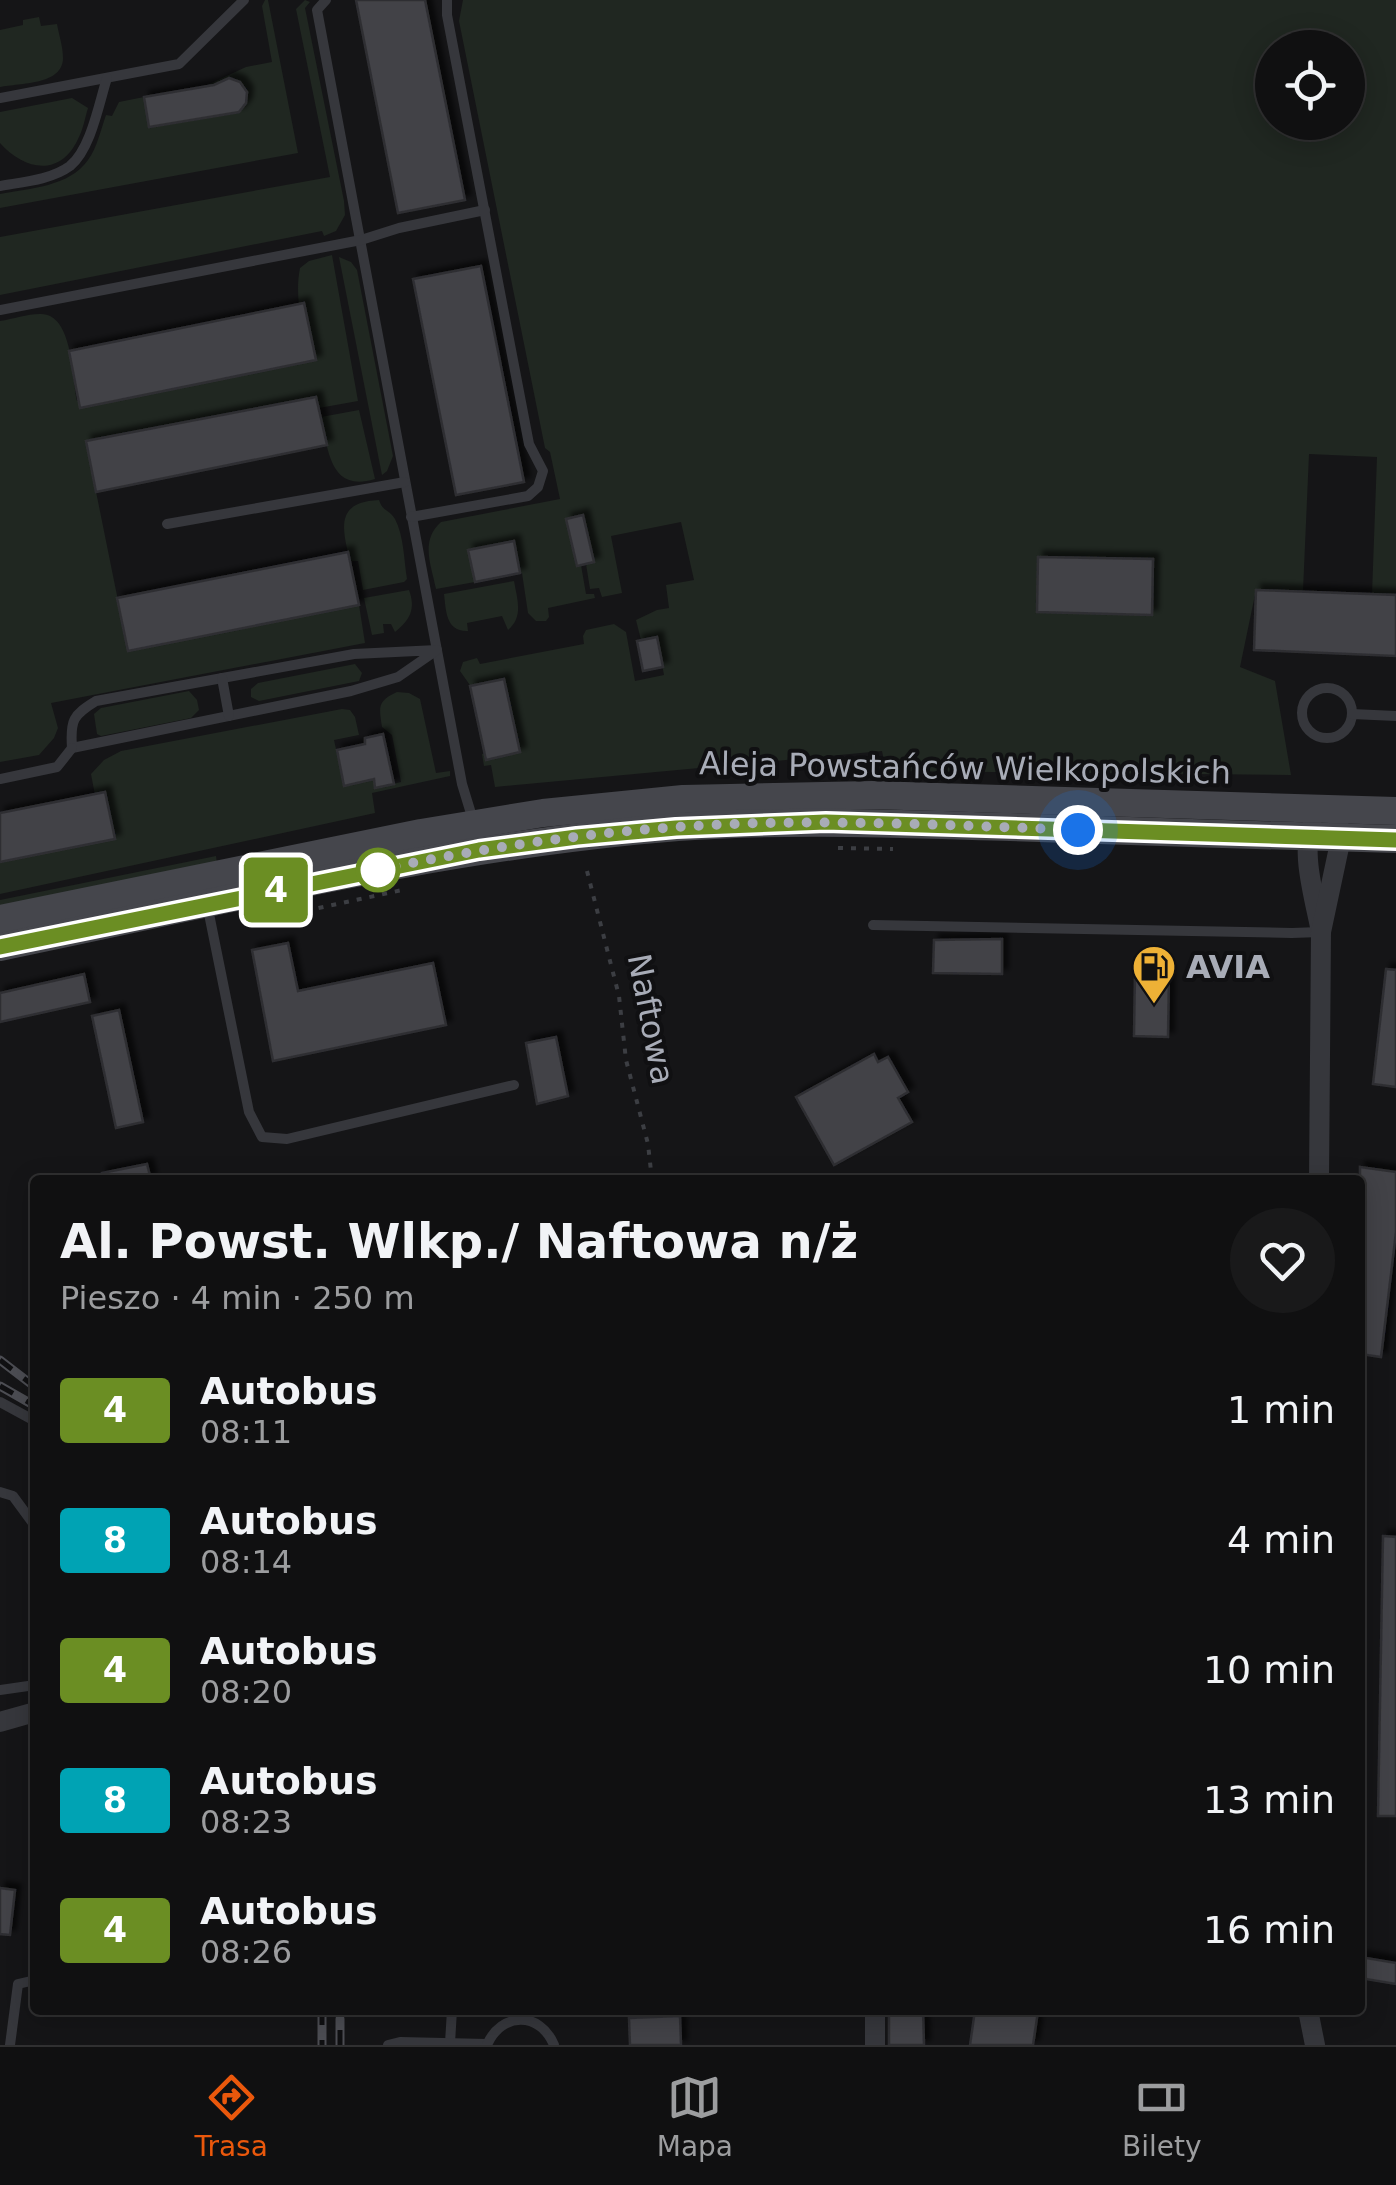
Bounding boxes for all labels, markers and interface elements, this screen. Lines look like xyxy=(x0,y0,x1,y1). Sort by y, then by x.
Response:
map controls xyxy=(1255,30,1365,140)
button: locate xyxy=(1255,30,1365,140)
street label: Aleja Powstańców Wielkopolskich xyxy=(699,744,1231,792)
your location xyxy=(1053,805,1103,855)
unlabelled marker xyxy=(357,849,399,891)
line badge: 4 xyxy=(244,858,308,922)
text: 4 xyxy=(264,870,288,910)
fuel station icon: AVIA xyxy=(1131,944,1177,1005)
place label: AVIA xyxy=(1186,948,1270,986)
street label: Naftowa xyxy=(620,951,682,1087)
button: heart xyxy=(1230,1208,1335,1313)
text: Al. Powst. Wlkp./ Naftowa n/ż xyxy=(60,1213,858,1269)
text: Pieszo · 4 min · 250 m xyxy=(60,1279,415,1317)
text: Autobus xyxy=(200,1369,378,1413)
text: 1 min xyxy=(1227,1388,1335,1432)
text: 4 xyxy=(103,1390,127,1430)
text: 08:11 xyxy=(200,1413,292,1451)
text: Autobus xyxy=(200,1499,378,1543)
text: 4 min xyxy=(1227,1518,1335,1562)
text: 8 xyxy=(103,1520,127,1560)
text: 08:14 xyxy=(200,1543,292,1581)
text: Autobus xyxy=(200,1629,378,1673)
text: 10 min xyxy=(1203,1648,1335,1692)
text: 4 xyxy=(103,1650,127,1690)
text: 08:20 xyxy=(200,1673,292,1711)
text: Autobus xyxy=(200,1759,378,1803)
text: 13 min xyxy=(1203,1778,1335,1822)
text: 8 xyxy=(103,1780,127,1820)
text: 08:23 xyxy=(200,1803,292,1841)
text: Autobus xyxy=(200,1889,378,1933)
text: 16 min xyxy=(1203,1908,1335,1952)
text: 4 xyxy=(103,1910,127,1950)
text: 08:26 xyxy=(200,1933,292,1971)
tab: Trasa xyxy=(194,2070,268,2163)
tab: Mapa xyxy=(657,2070,733,2163)
tab: Bilety xyxy=(1122,2070,1202,2163)

